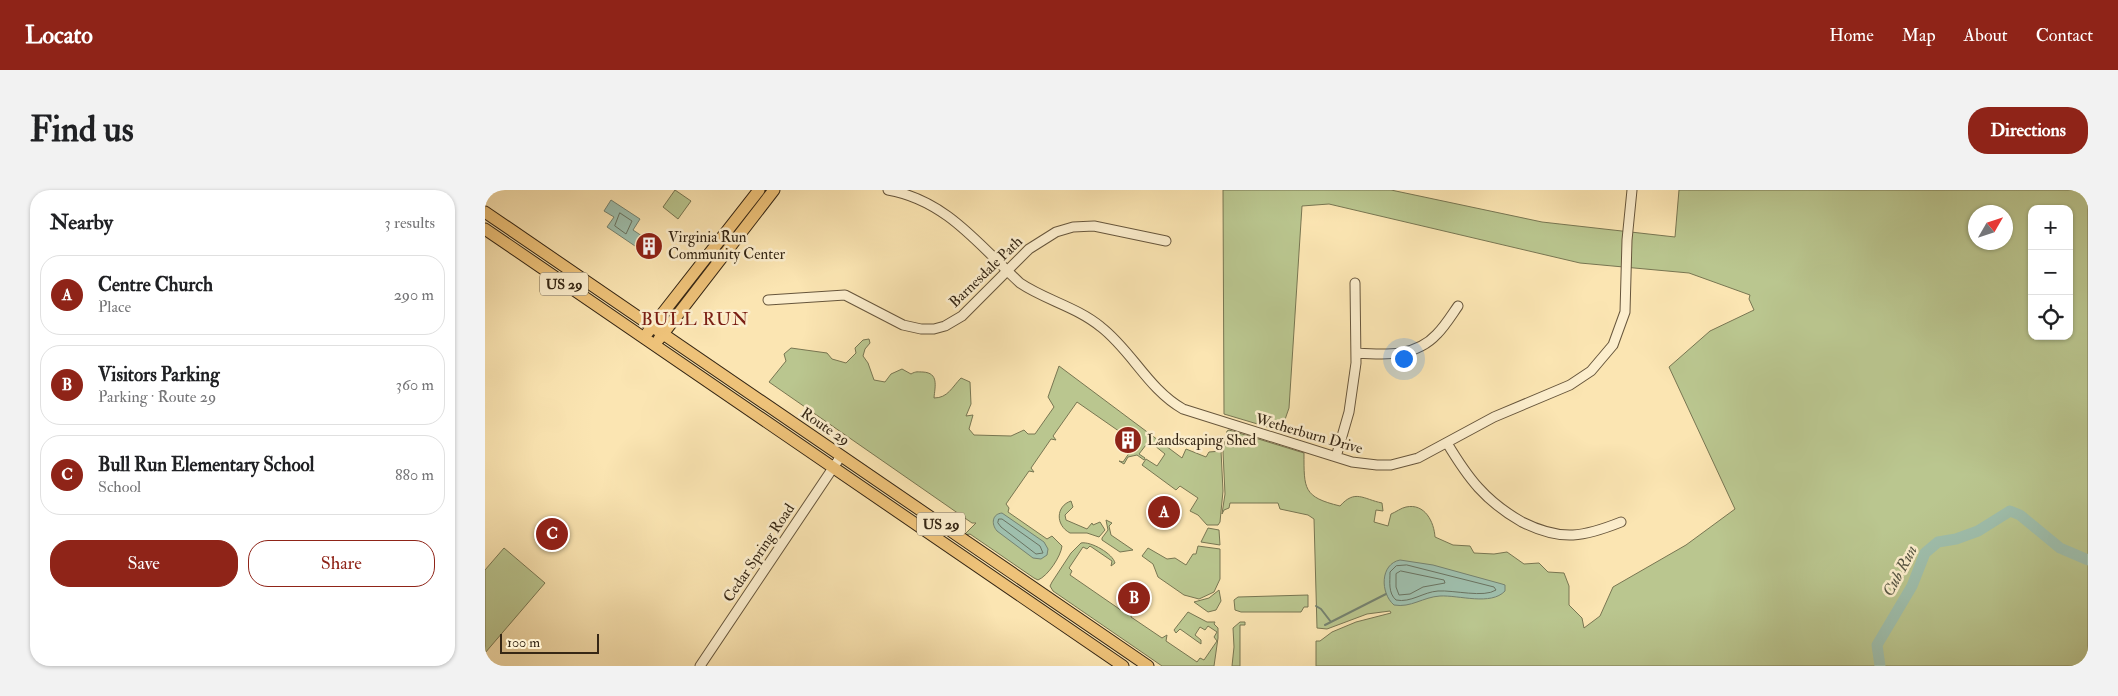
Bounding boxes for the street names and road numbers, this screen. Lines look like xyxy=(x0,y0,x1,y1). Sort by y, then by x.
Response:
street label: Barnesdale Path xyxy=(945,232,1027,312)
road number: US 29 xyxy=(540,272,588,296)
street label: Route 29 xyxy=(797,404,853,450)
street label: Wetherburn Drive xyxy=(1252,409,1365,458)
street label: Cedar Spring Road xyxy=(719,500,800,606)
road number: US 29 xyxy=(917,512,965,536)

